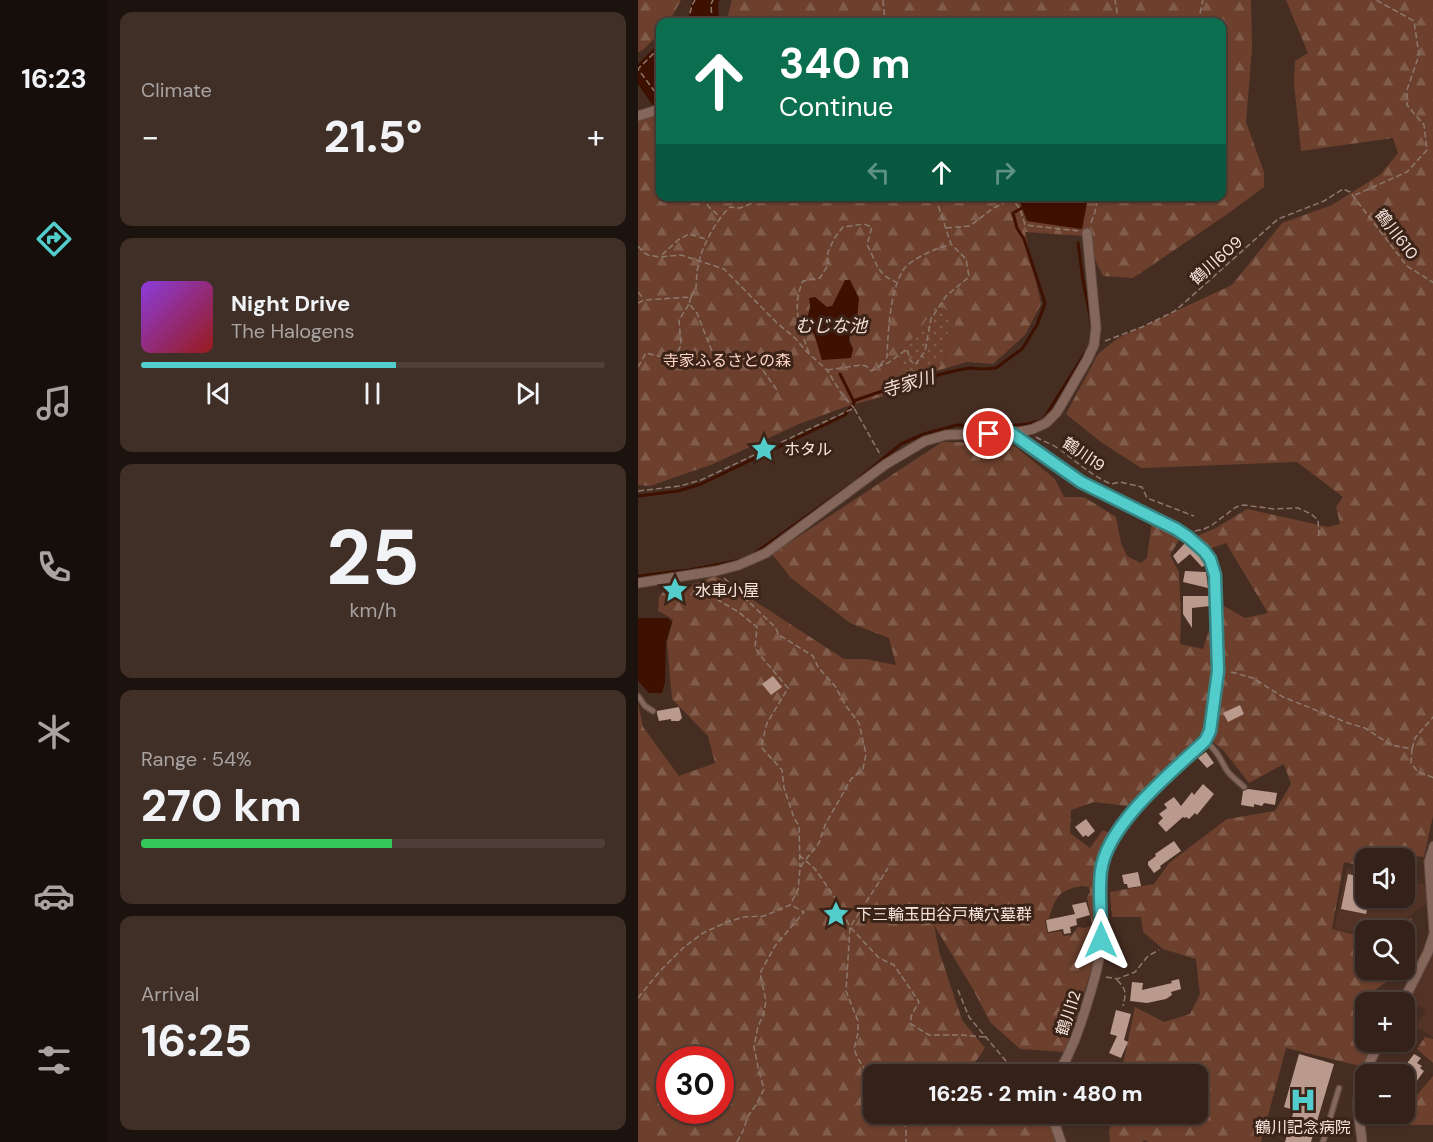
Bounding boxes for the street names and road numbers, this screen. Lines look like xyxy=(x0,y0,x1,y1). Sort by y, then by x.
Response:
street label: 鶴川610 xyxy=(1370,205,1423,264)
street label: 鶴川609 xyxy=(1186,231,1247,289)
street label: 鶴川19 xyxy=(1058,433,1109,476)
street label: 鶴川12 xyxy=(1051,988,1086,1038)

